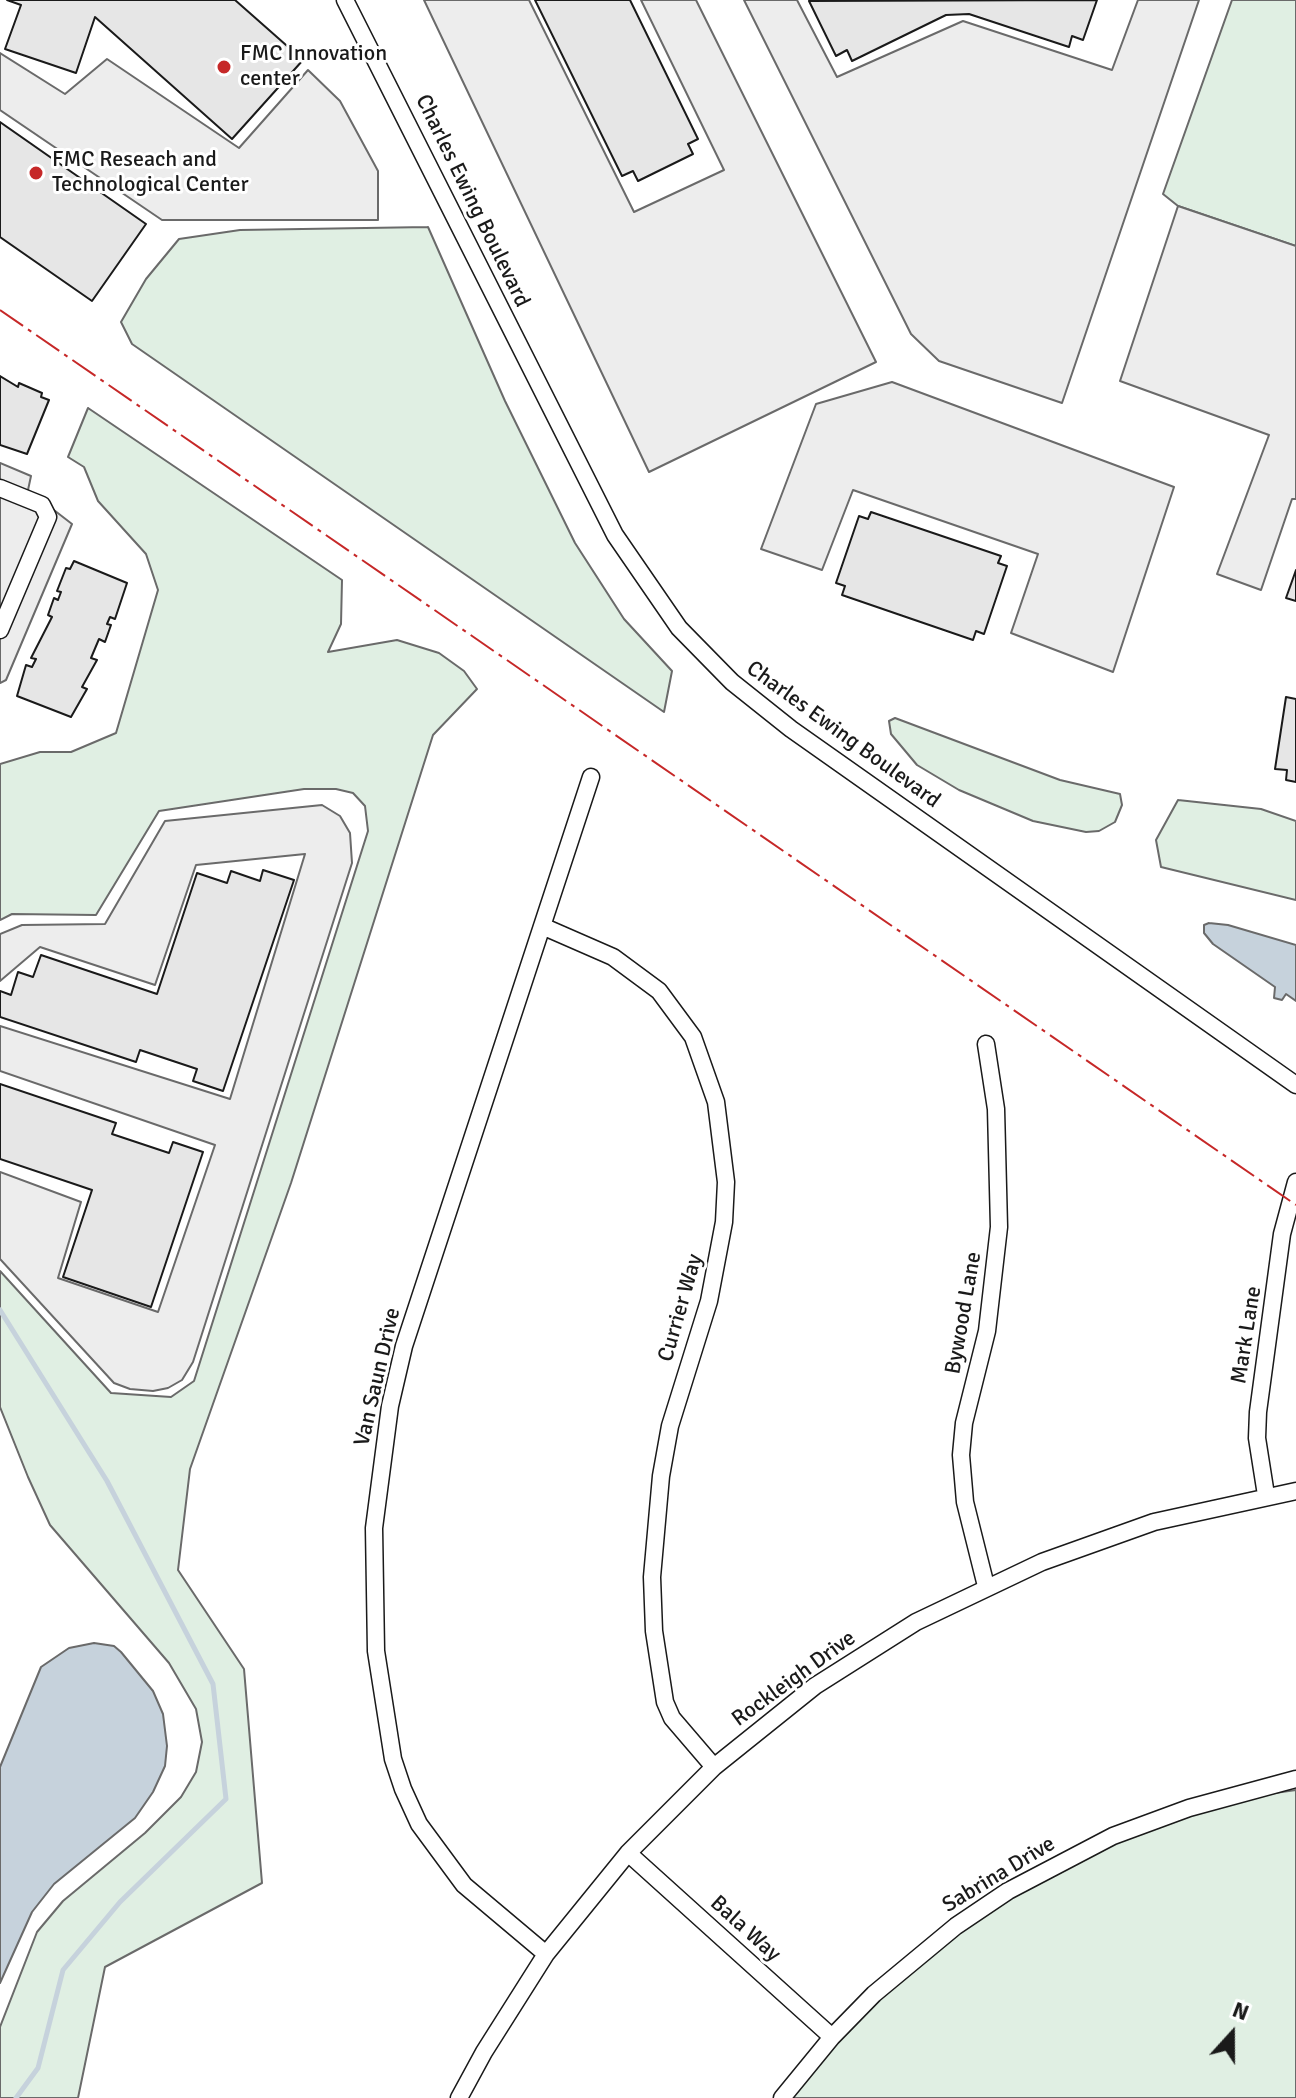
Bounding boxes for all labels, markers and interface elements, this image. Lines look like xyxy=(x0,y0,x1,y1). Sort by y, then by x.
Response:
place label: FMC Innovation center xyxy=(240,41,387,92)
marker: FMC Innovation center xyxy=(215,58,233,76)
street label: Charles Ewing Boulevard xyxy=(409,90,535,312)
place label: FMC Reseach and Technological Center xyxy=(52,147,249,198)
marker: FMC Reseach and Technological Center xyxy=(27,164,45,182)
street label: Charles Ewing Boulevard xyxy=(741,656,945,814)
street label: Bywood Lane xyxy=(940,1250,988,1376)
street label: Currier Way xyxy=(653,1251,709,1365)
street label: Mark Lane xyxy=(1226,1284,1268,1386)
street label: Van Saun Drive xyxy=(349,1305,407,1449)
street label: Rockleigh Drive xyxy=(727,1625,861,1733)
street label: Sabrina Drive xyxy=(938,1831,1060,1919)
street label: Bala Way xyxy=(704,1890,786,1968)
north arrow xyxy=(1192,1994,1272,2074)
text: N xyxy=(1229,1996,1253,2026)

